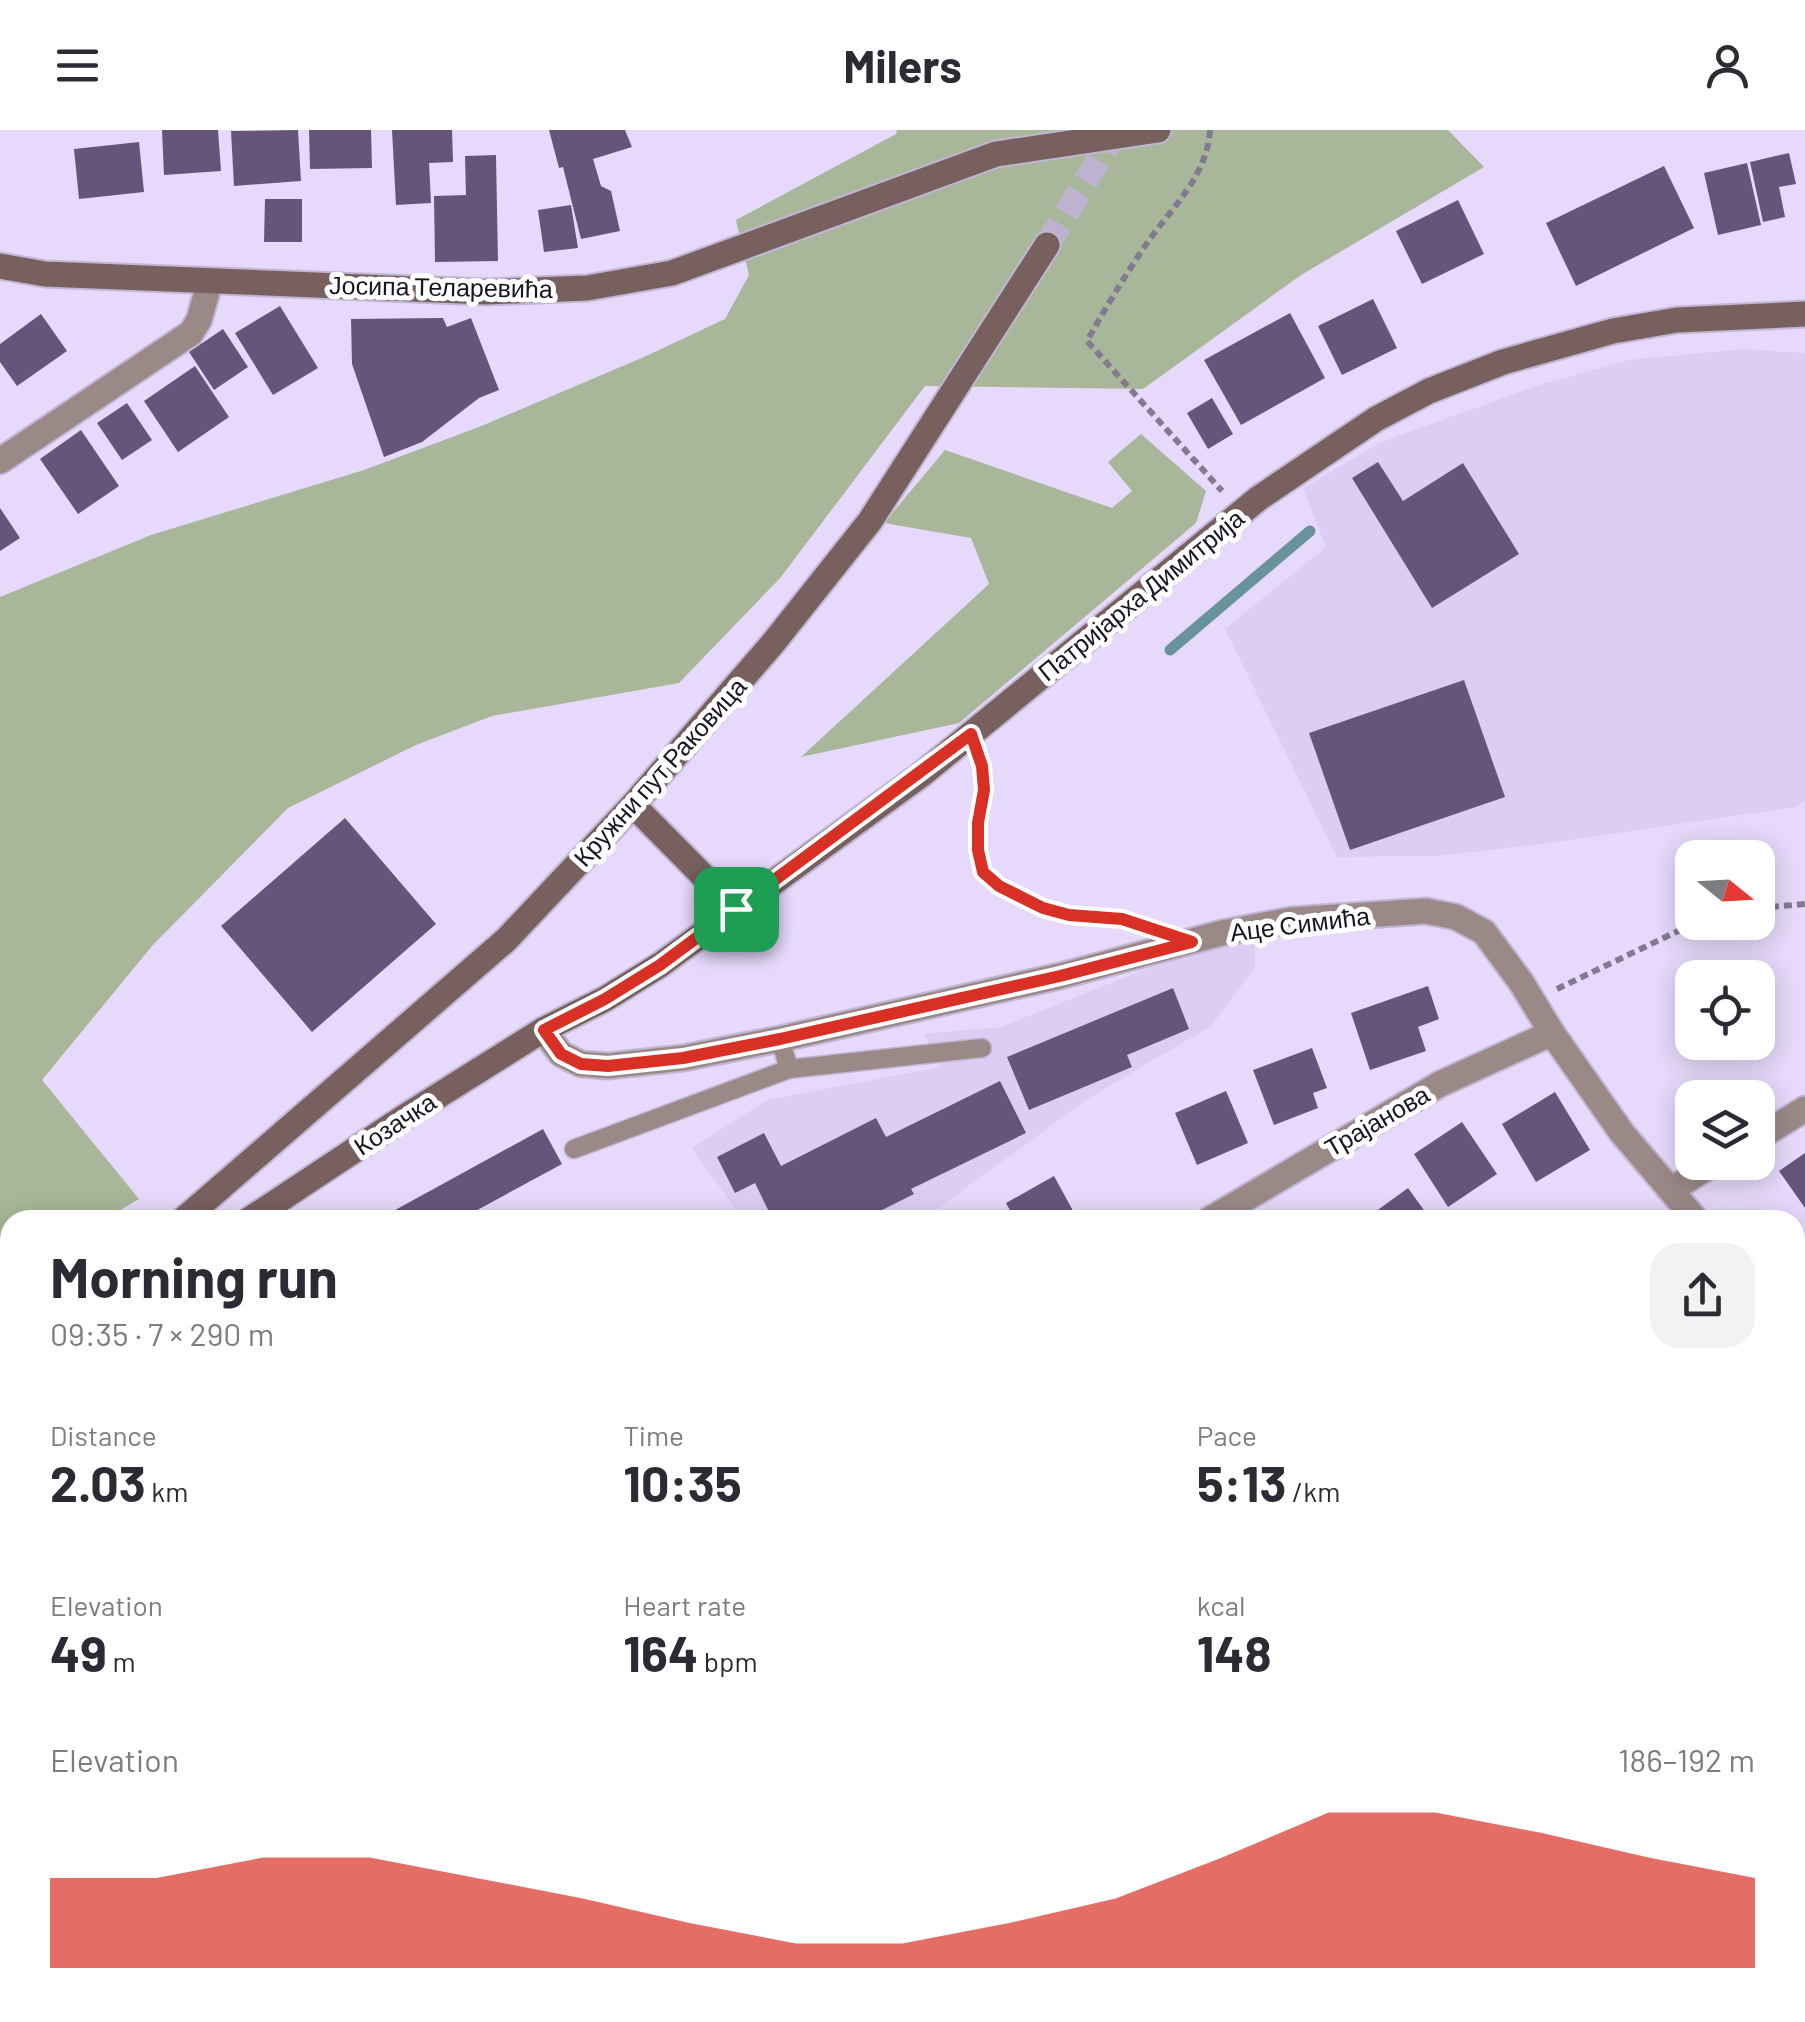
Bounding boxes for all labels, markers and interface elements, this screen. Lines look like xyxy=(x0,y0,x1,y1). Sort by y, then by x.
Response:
icon: menu xyxy=(50,38,105,93)
text: Milers xyxy=(843,38,962,92)
icon: person xyxy=(1700,38,1755,93)
street label: Јосипа Теларевића xyxy=(329,269,553,303)
street label: Патријарха Димитрија xyxy=(1032,502,1249,686)
street label: Кружни пут Раковица xyxy=(567,671,752,872)
north arrow xyxy=(1675,840,1775,940)
map controls xyxy=(1675,840,1775,1180)
pin xyxy=(694,867,779,952)
icon: arrive xyxy=(709,882,764,937)
street label: Аце Симића xyxy=(1228,900,1372,946)
button: locate xyxy=(1675,960,1775,1060)
street label: Трајанова xyxy=(1319,1078,1434,1162)
button: layers xyxy=(1675,1080,1775,1180)
street label: Козачка xyxy=(348,1086,441,1161)
text: Morning run xyxy=(50,1243,338,1309)
button: share xyxy=(1650,1243,1755,1348)
text: 09:35 · 7 × 290 m xyxy=(50,1314,274,1352)
text: Distance xyxy=(50,1418,157,1452)
text: Time xyxy=(623,1418,684,1452)
text: Pace xyxy=(1197,1418,1257,1452)
text: 2.03 xyxy=(50,1452,146,1512)
text: 10:35 xyxy=(623,1452,742,1512)
text: 5:13 xyxy=(1197,1452,1287,1512)
text: km xyxy=(146,1474,189,1508)
text: /km xyxy=(1287,1474,1341,1508)
text: Elevation xyxy=(50,1588,163,1622)
text: Heart rate xyxy=(623,1588,746,1622)
text: kcal xyxy=(1197,1588,1245,1622)
text: 49 xyxy=(50,1622,107,1682)
text: 164 xyxy=(623,1622,698,1682)
text: 148 xyxy=(1197,1622,1272,1682)
text: m xyxy=(107,1644,136,1678)
text: bpm xyxy=(698,1644,758,1678)
text: Elevation xyxy=(50,1740,179,1778)
text: 186–192 m xyxy=(1618,1740,1755,1778)

